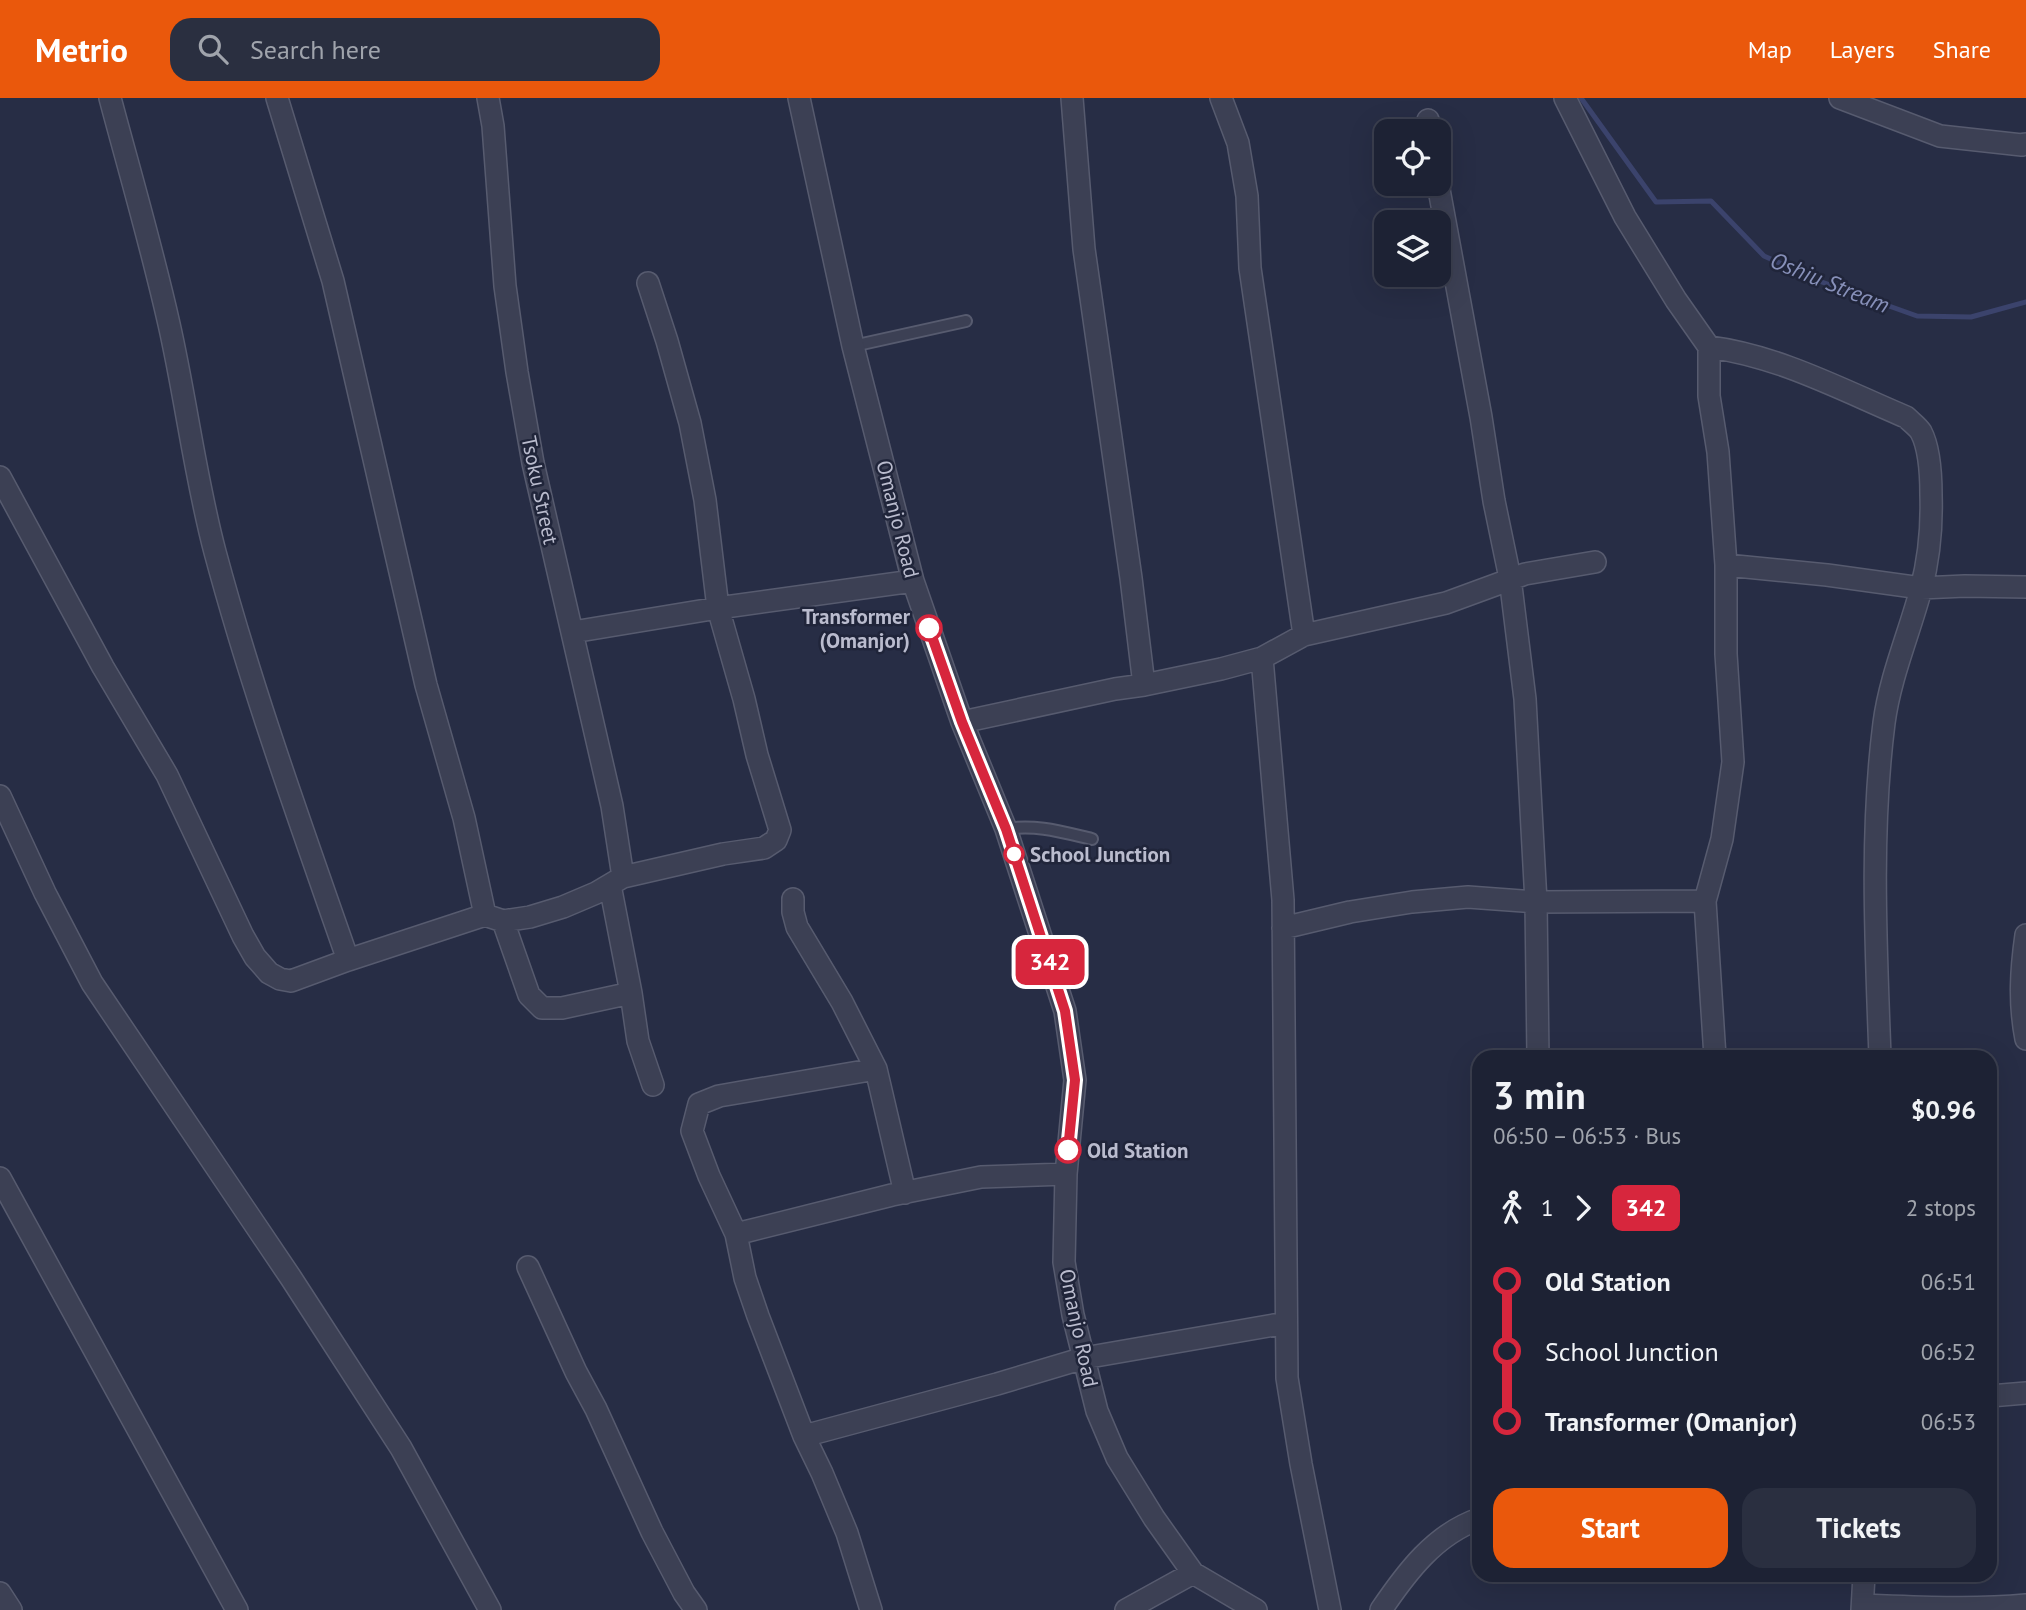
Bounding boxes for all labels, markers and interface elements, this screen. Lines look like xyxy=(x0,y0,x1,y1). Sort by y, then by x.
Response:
search box xyxy=(170,18,660,81)
text: Metrio xyxy=(35,28,128,71)
icon: search xyxy=(194,30,232,68)
text: Search here xyxy=(250,33,381,66)
text: Map xyxy=(1748,34,1792,65)
text: Layers xyxy=(1830,34,1895,65)
text: Share xyxy=(1933,34,1991,65)
map controls xyxy=(1374,119,1451,287)
button: locate xyxy=(1374,119,1451,196)
button: layers xyxy=(1374,210,1451,287)
water label: Oshiu Stream xyxy=(1766,245,1894,319)
street label: Tsoku Street xyxy=(515,433,565,547)
street label: Omanjo Road xyxy=(870,457,926,581)
place label: Transformer (Omanjor) xyxy=(802,603,911,654)
marker: Transformer (Omanjor) xyxy=(916,615,942,641)
place label: School Junction xyxy=(1030,841,1170,868)
marker: School Junction xyxy=(1004,844,1024,864)
line badge: 342 xyxy=(1010,939,1090,985)
text: 342 xyxy=(1030,946,1070,977)
text: 3 min xyxy=(1493,1070,1586,1119)
text: $0.96 xyxy=(1911,1093,1976,1126)
text: 06:50 – 06:53 · Bus xyxy=(1493,1121,1681,1150)
marker: Old Station xyxy=(1055,1137,1081,1163)
place label: Old Station xyxy=(1087,1137,1188,1164)
icon: walk xyxy=(1493,1189,1531,1227)
icon: forward xyxy=(1564,1189,1602,1227)
text: 342 xyxy=(1626,1192,1666,1223)
text: 1 xyxy=(1541,1193,1554,1222)
text: 2 stops xyxy=(1906,1193,1976,1222)
text: Old Station xyxy=(1545,1265,1671,1298)
street label: Omanjo Road xyxy=(1053,1266,1105,1390)
text: 06:51 xyxy=(1921,1267,1976,1296)
text: School Junction xyxy=(1545,1335,1719,1368)
text: 06:52 xyxy=(1921,1337,1976,1366)
text: Transformer (Omanjor) xyxy=(1545,1405,1797,1438)
text: 06:53 xyxy=(1921,1407,1976,1436)
button: Start xyxy=(1493,1488,1728,1568)
button: Tickets xyxy=(1742,1488,1976,1568)

